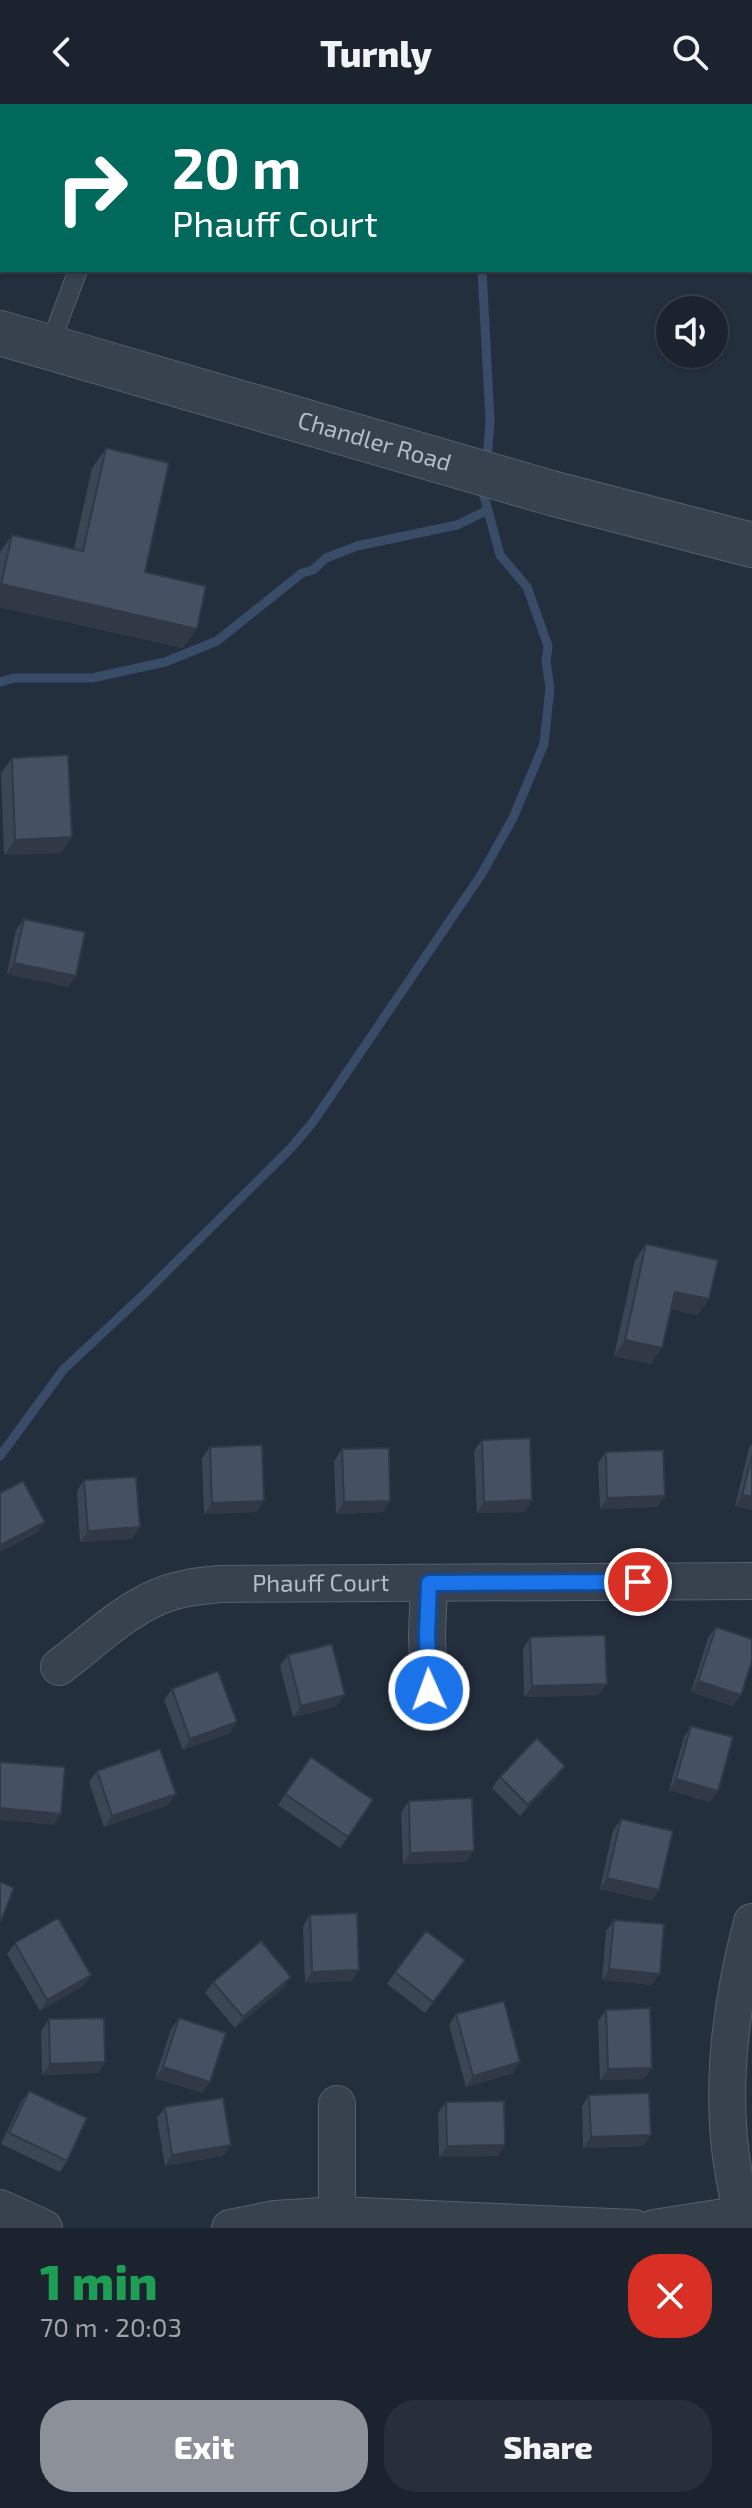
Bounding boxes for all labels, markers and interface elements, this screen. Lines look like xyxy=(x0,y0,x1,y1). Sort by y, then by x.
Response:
icon: back xyxy=(40,30,84,74)
icon: search xyxy=(668,30,712,74)
text: Turnly xyxy=(320,31,432,74)
text: 20 m xyxy=(172,133,301,200)
icon: right xyxy=(40,136,144,240)
text: Phauff Court xyxy=(172,201,378,244)
map controls xyxy=(656,296,728,368)
button: sound xyxy=(656,296,728,368)
street label: Chandler Road xyxy=(295,404,455,476)
pin xyxy=(604,1548,672,1616)
icon: arrive xyxy=(616,1560,660,1604)
street label: Phauff Court xyxy=(252,1567,389,1597)
position arrow xyxy=(387,1648,471,1732)
text: 1 min xyxy=(40,2252,158,2310)
button: close xyxy=(628,2254,712,2338)
text: 70 m · 20:03 xyxy=(40,2311,182,2342)
button: Exit xyxy=(40,2400,368,2492)
button: Share xyxy=(384,2400,712,2492)

